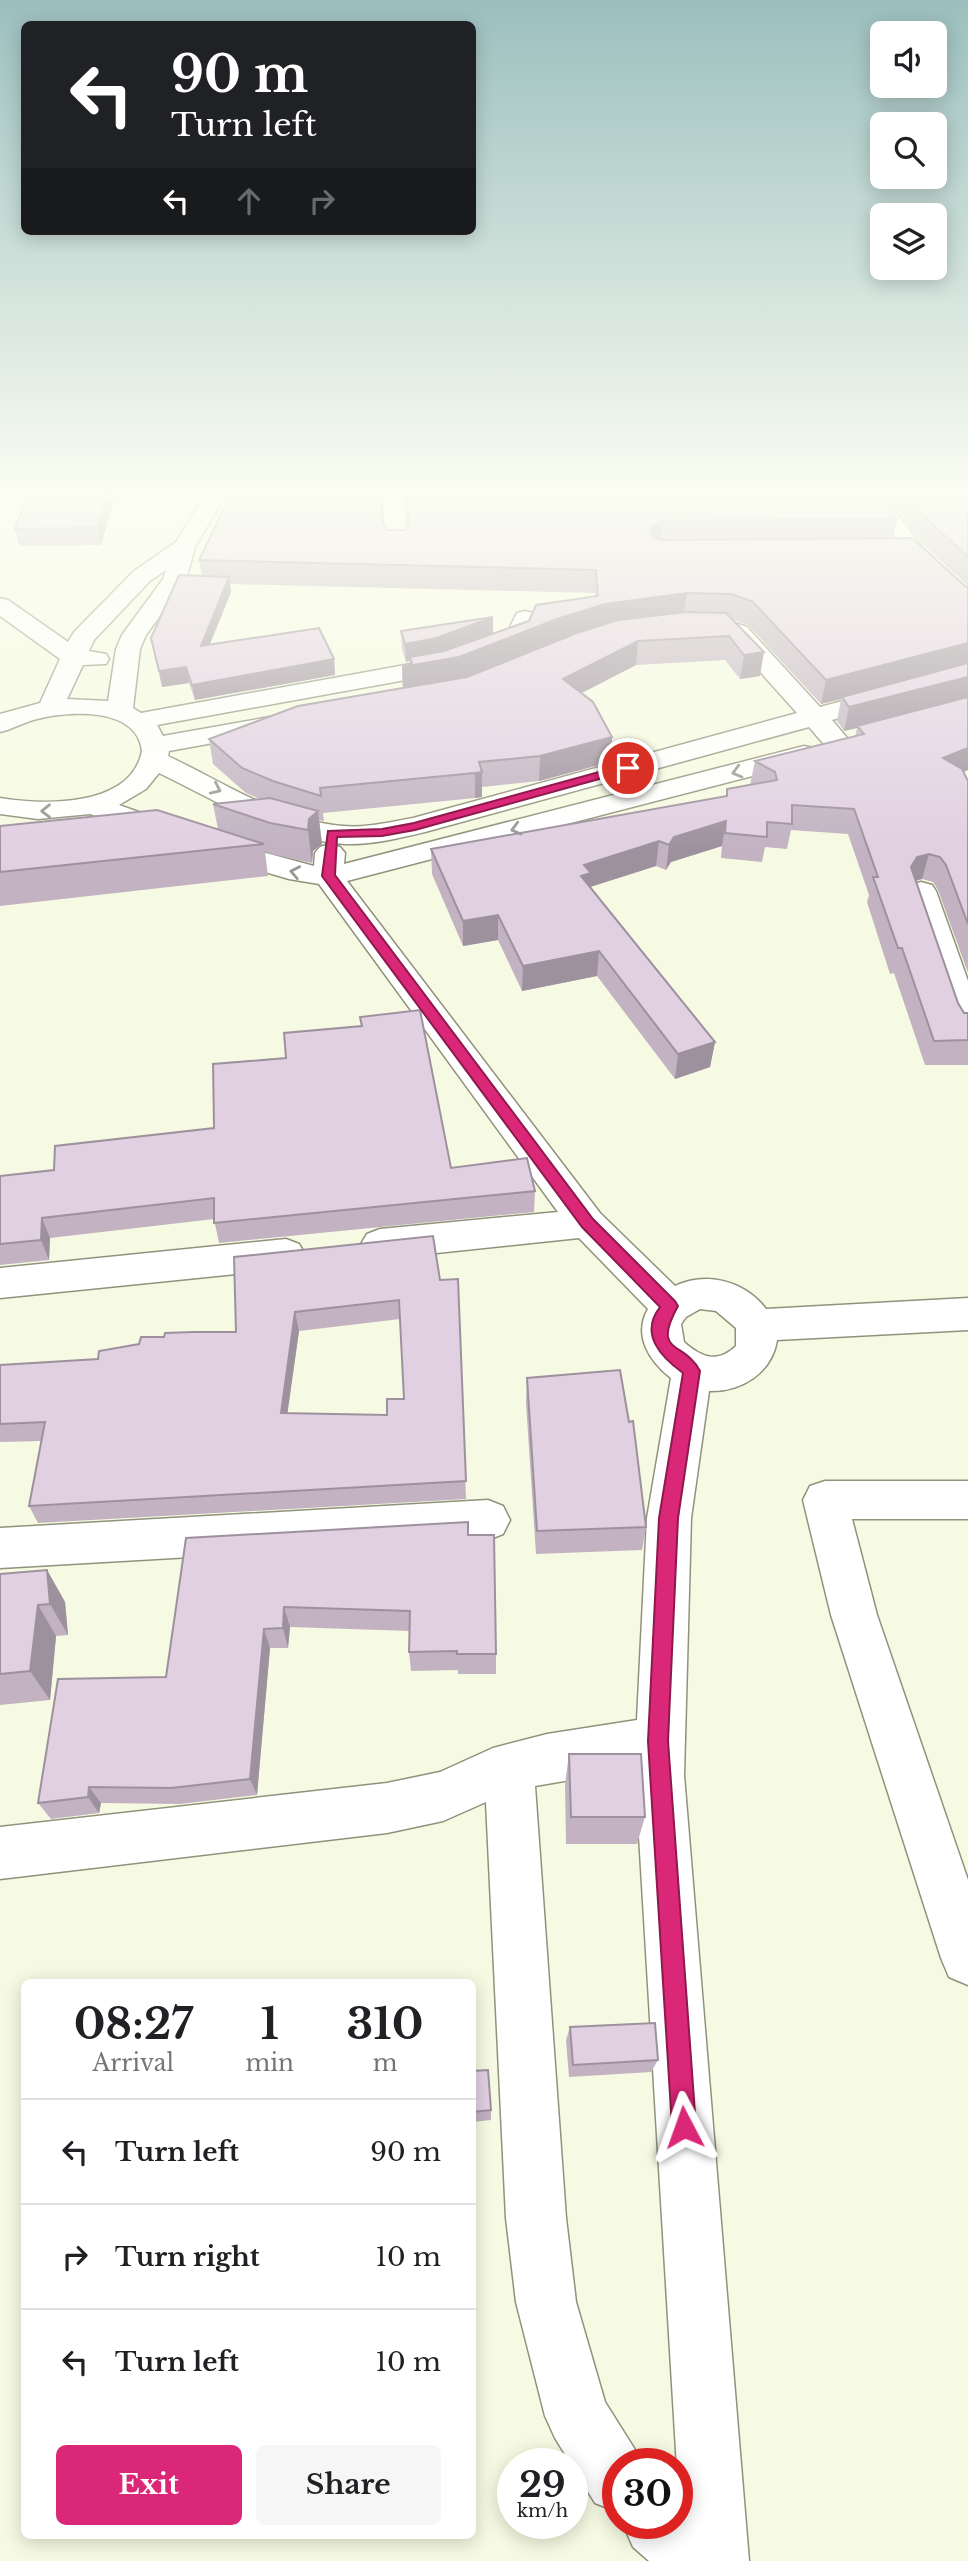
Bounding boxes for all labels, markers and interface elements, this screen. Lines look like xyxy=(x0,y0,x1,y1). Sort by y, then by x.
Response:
map controls xyxy=(870,21,947,280)
button: sound xyxy=(870,21,947,98)
text: 90 m xyxy=(171,44,308,105)
icon: left xyxy=(56,49,147,140)
text: Turn left xyxy=(171,105,317,145)
button: search xyxy=(870,112,947,189)
icon: left xyxy=(157,182,195,220)
icon: ahead xyxy=(230,182,268,220)
icon: right xyxy=(303,182,341,220)
button: layers xyxy=(870,203,947,280)
pin xyxy=(598,738,658,798)
icon: arrive xyxy=(609,749,647,787)
one-way arrow xyxy=(731,764,743,778)
one-way arrow xyxy=(208,780,221,794)
one-way arrow xyxy=(41,804,52,819)
one-way arrow xyxy=(511,821,523,835)
one-way arrow xyxy=(289,865,301,880)
text: 08:27 xyxy=(74,1998,193,2050)
text: 1 xyxy=(261,1998,279,2050)
text: 310 xyxy=(347,1998,423,2050)
text: Arrival xyxy=(93,2049,174,2077)
text: min xyxy=(246,2049,294,2077)
text: m xyxy=(373,2049,397,2077)
position arrow xyxy=(647,2090,721,2164)
icon: left xyxy=(56,2133,94,2171)
text: Turn left xyxy=(115,2136,239,2168)
text: 90 m xyxy=(370,2136,441,2168)
icon: right xyxy=(56,2238,94,2276)
text: Turn right xyxy=(115,2241,260,2273)
text: 10 m xyxy=(375,2241,441,2273)
icon: left xyxy=(56,2343,94,2381)
text: Turn left xyxy=(115,2346,239,2378)
text: 10 m xyxy=(375,2346,441,2378)
button: Exit xyxy=(56,2445,242,2525)
button: Share xyxy=(256,2445,441,2525)
speed limit sign: 30 xyxy=(602,2448,693,2539)
text: 29 xyxy=(519,2463,566,2506)
text: km/h xyxy=(517,2500,568,2522)

